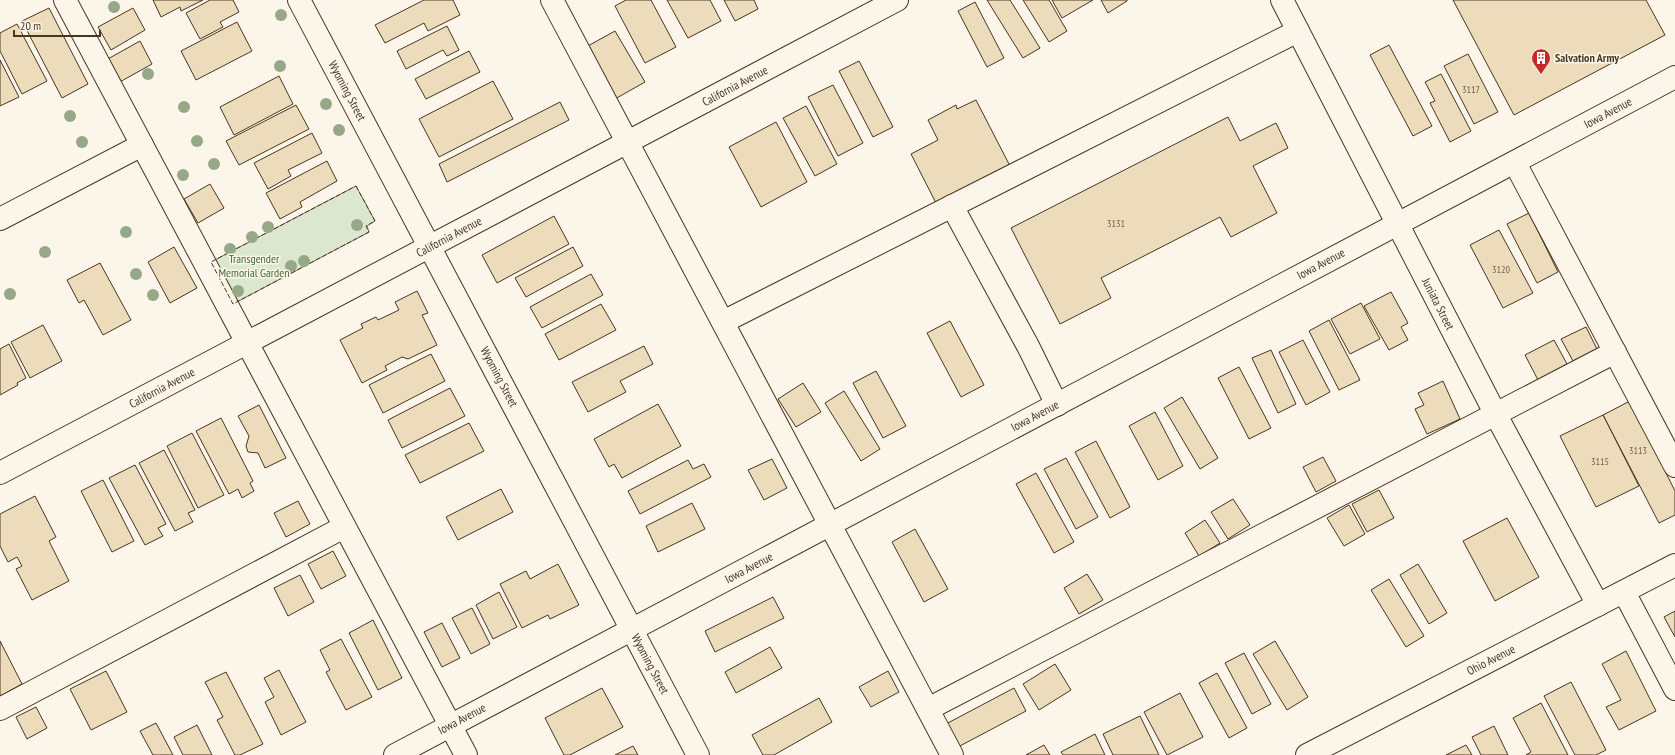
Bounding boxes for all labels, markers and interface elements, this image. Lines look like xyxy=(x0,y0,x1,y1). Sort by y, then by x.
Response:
scale bar xyxy=(14,12,100,38)
text: 20 m xyxy=(20,18,41,33)
building icon: Salvation Army xyxy=(1530,47,1552,75)
place label: Salvation Army xyxy=(1555,50,1619,65)
street label: Wyoming Street xyxy=(325,58,370,124)
street label: California Avenue xyxy=(699,62,770,109)
house number: 3117 xyxy=(1462,83,1480,96)
street label: Iowa Avenue xyxy=(1581,94,1634,131)
street label: California Avenue xyxy=(413,213,484,260)
house number: 3131 xyxy=(1107,217,1125,230)
street label: Iowa Avenue xyxy=(1294,245,1347,282)
park label: Transgender Memorial Garden xyxy=(218,251,290,280)
house number: 3120 xyxy=(1492,263,1511,276)
street label: Juniata Street xyxy=(1419,274,1458,333)
street label: Wyoming Street xyxy=(477,344,522,410)
street label: California Avenue xyxy=(126,364,197,411)
street label: Iowa Avenue xyxy=(1008,397,1061,434)
house number: 3113 xyxy=(1629,444,1647,457)
house number: 3115 xyxy=(1591,455,1609,468)
street label: Iowa Avenue xyxy=(722,549,775,586)
street label: Wyoming Street xyxy=(628,631,673,697)
street label: Ohio Avenue xyxy=(1464,641,1517,678)
street label: Iowa Avenue xyxy=(435,700,488,737)

